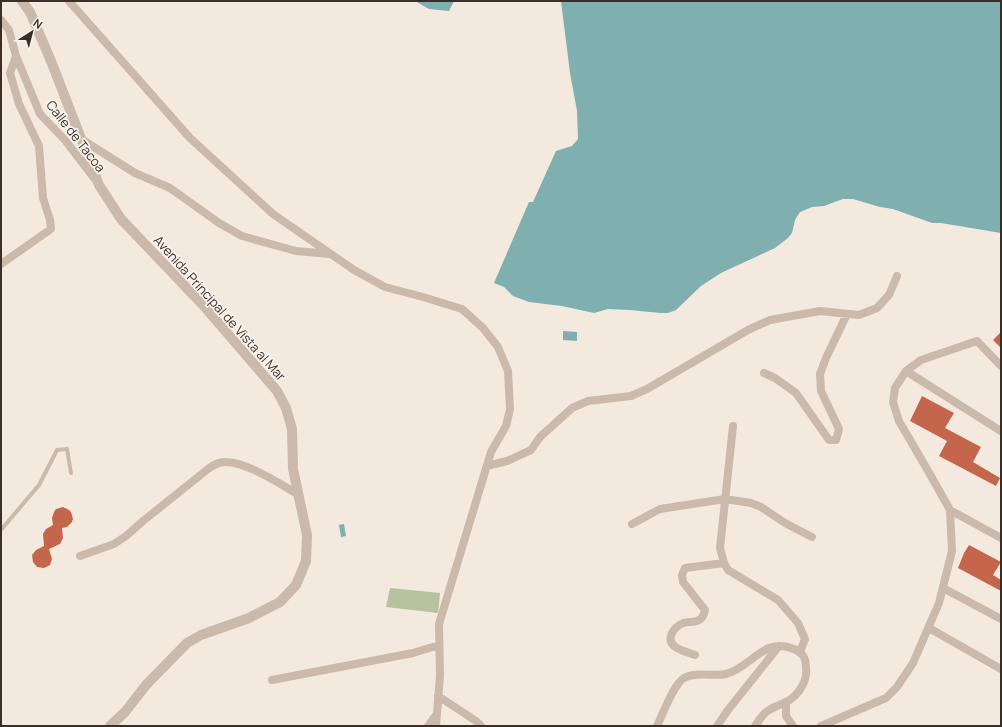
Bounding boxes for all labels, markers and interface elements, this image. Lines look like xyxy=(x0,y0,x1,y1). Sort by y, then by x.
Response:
north arrow xyxy=(12,12,52,52)
text: N xyxy=(31,15,46,32)
street label: Calle de Tacoa xyxy=(42,96,110,176)
street label: Avenida Principal de Vista al Mar xyxy=(150,232,290,385)

